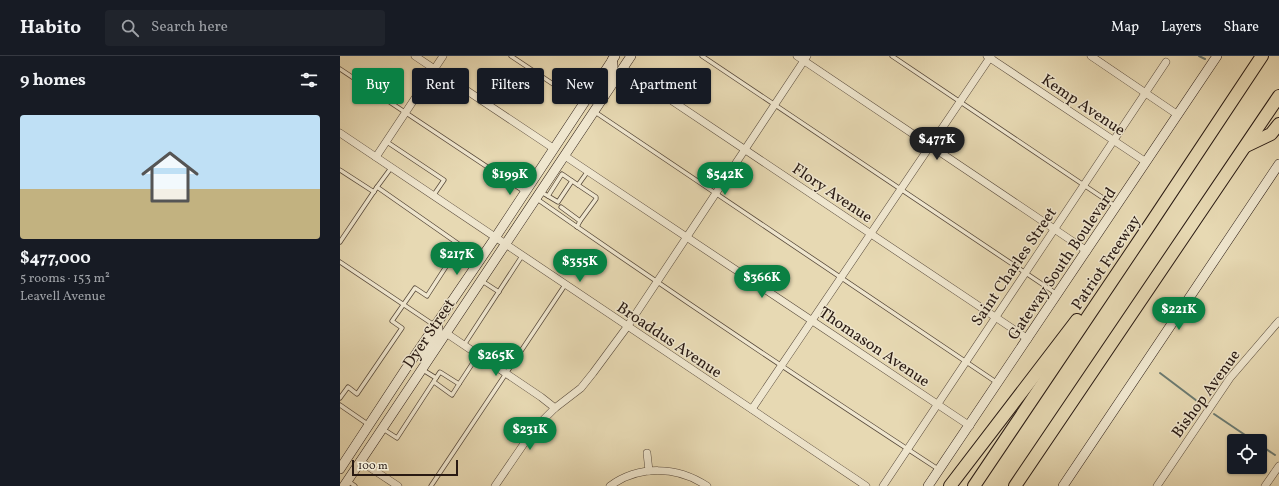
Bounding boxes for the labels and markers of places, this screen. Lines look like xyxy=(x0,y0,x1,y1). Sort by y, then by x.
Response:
pin: $477K xyxy=(909,127,965,161)
pin: $199K xyxy=(482,162,538,196)
pin: $542K xyxy=(697,162,753,196)
pin: $217K xyxy=(429,242,485,276)
pin: $355K xyxy=(552,249,608,283)
pin: $366K xyxy=(734,265,790,299)
pin: $221K xyxy=(1151,297,1207,331)
pin: $265K xyxy=(468,343,524,377)
pin: $231K xyxy=(502,417,558,451)

